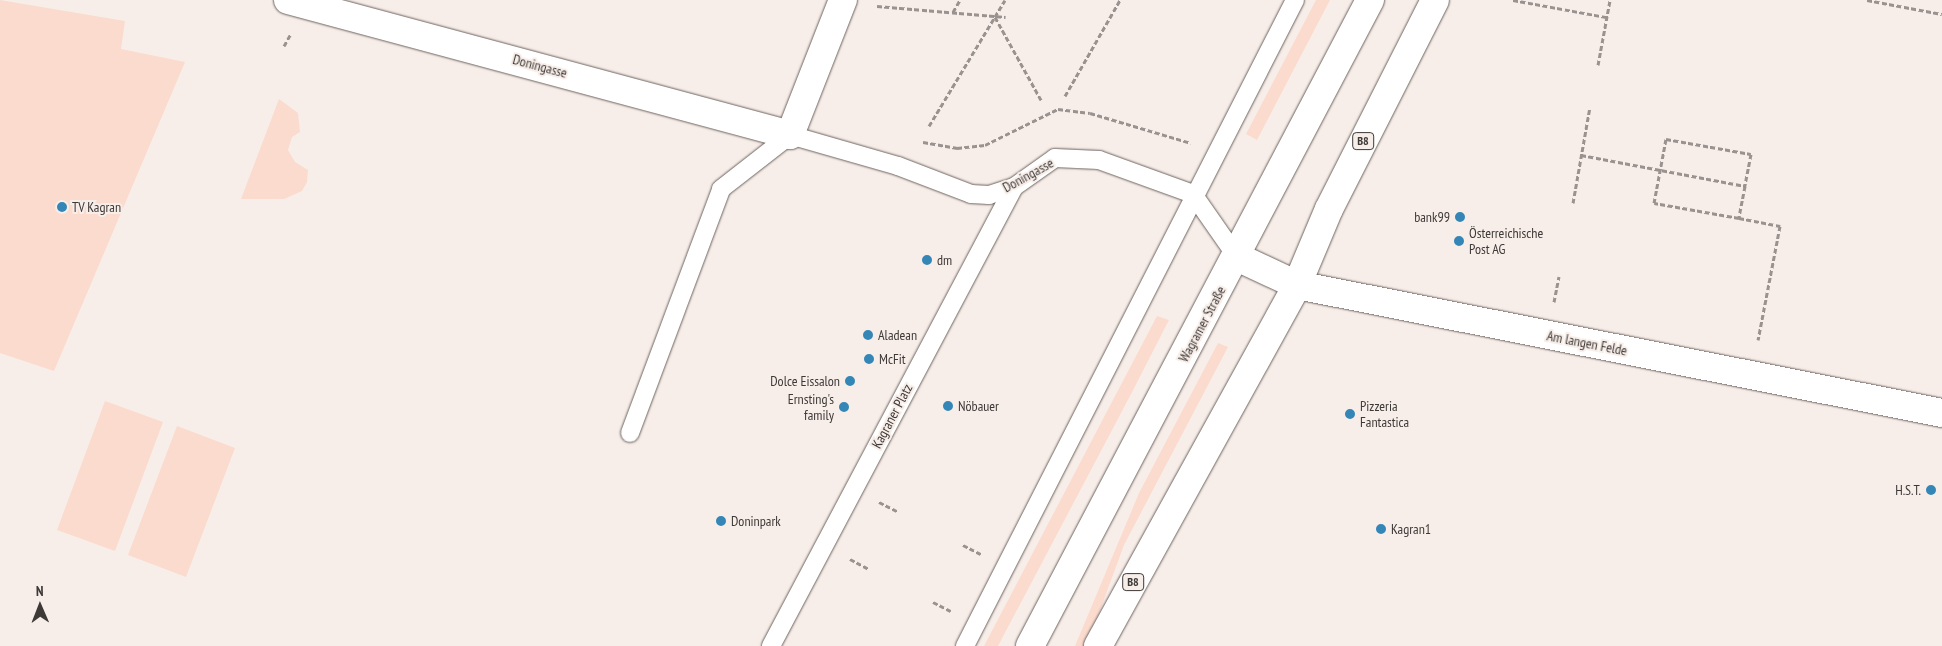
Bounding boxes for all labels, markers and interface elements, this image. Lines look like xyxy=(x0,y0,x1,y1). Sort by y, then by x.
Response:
street label: Doningasse xyxy=(511,51,569,81)
road number: B8 xyxy=(1352,132,1374,150)
street label: Doningasse xyxy=(1000,154,1056,196)
place label: TV Kagran xyxy=(72,199,121,215)
marker: TV Kagran xyxy=(56,201,68,213)
place label: bank99 xyxy=(1414,209,1450,225)
marker: bank99 xyxy=(1454,211,1466,223)
place label: Österreichische Post AG xyxy=(1469,225,1543,258)
marker: Österreichische Post AG xyxy=(1453,235,1465,247)
place label: dm xyxy=(937,252,952,268)
marker: dm xyxy=(921,254,933,266)
street label: Wagramer Straße xyxy=(1175,283,1229,365)
place label: Aladean xyxy=(878,327,917,343)
street label: Am langen Felde xyxy=(1545,327,1629,359)
marker: Aladean xyxy=(862,329,874,341)
place label: McFit xyxy=(879,351,906,367)
marker: McFit xyxy=(863,353,875,365)
place label: Dolce Eissalon xyxy=(770,373,840,389)
marker: Dolce Eissalon xyxy=(844,375,856,387)
street label: Kagraner Platz xyxy=(868,381,916,451)
place label: Ernsting's family xyxy=(788,391,834,424)
place label: Nöbauer xyxy=(958,398,999,414)
place label: Pizzeria Fantastica xyxy=(1360,398,1409,431)
marker: Nöbauer xyxy=(942,400,954,412)
marker: Ernsting's family xyxy=(838,401,850,413)
marker: Pizzeria Fantastica xyxy=(1344,408,1356,420)
place label: H.S.T. xyxy=(1895,482,1921,498)
marker: H.S.T. xyxy=(1925,484,1937,496)
place label: Doninpark xyxy=(731,513,781,529)
marker: Doninpark xyxy=(715,515,727,527)
place label: Kagran1 xyxy=(1391,521,1431,537)
marker: Kagran1 xyxy=(1375,523,1387,535)
road number: B8 xyxy=(1122,572,1144,592)
north arrow xyxy=(15,581,65,631)
text: N xyxy=(36,582,44,600)

